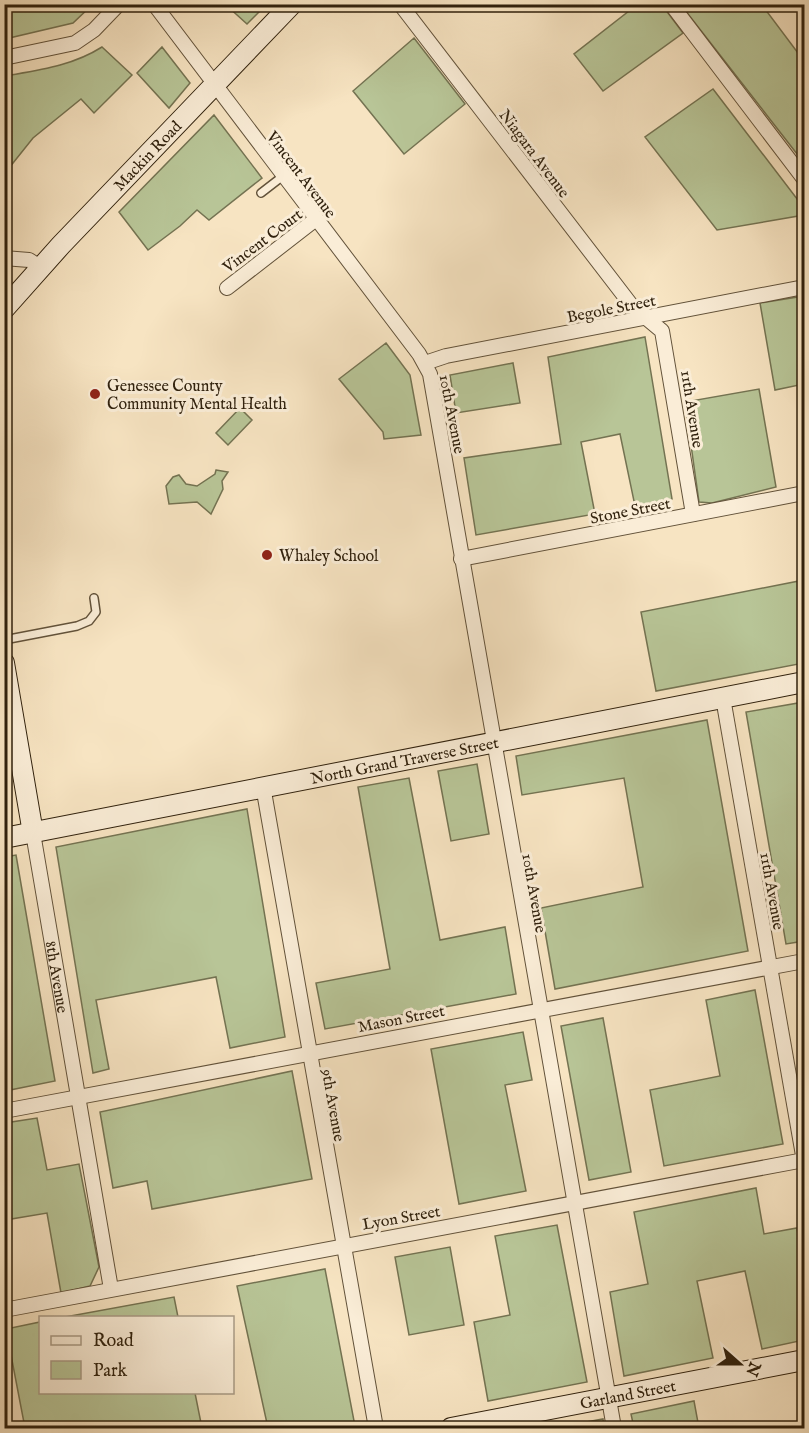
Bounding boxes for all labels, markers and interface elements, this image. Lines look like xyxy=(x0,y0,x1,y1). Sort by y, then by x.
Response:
street label: Niagara Avenue xyxy=(494,106,573,202)
street label: Mackin Road xyxy=(110,117,187,196)
street label: Vincent Avenue xyxy=(261,127,340,223)
street label: Vincent Court xyxy=(219,205,307,279)
street label: Begole Street xyxy=(565,291,658,328)
street label: 11th Avenue xyxy=(675,369,707,450)
street label: 10th Avenue xyxy=(434,373,468,456)
place label: Genessee County Community Mental Health xyxy=(107,377,287,415)
marker: Genessee County Community Mental Health xyxy=(88,387,102,401)
street label: Stone Street xyxy=(589,494,673,530)
place label: Whaley School xyxy=(279,547,379,567)
marker: Whaley School xyxy=(260,548,274,562)
street label: North Grand Traverse Street xyxy=(309,734,501,790)
street label: 11th Avenue xyxy=(754,851,788,932)
street label: 10th Avenue xyxy=(516,852,550,935)
street label: 8th Avenue xyxy=(40,940,72,1015)
street label: Mason Street xyxy=(356,1002,447,1038)
street label: 9th Avenue xyxy=(316,1066,348,1143)
street label: Lyon Street xyxy=(361,1202,442,1236)
legend xyxy=(39,1316,234,1394)
text: Road xyxy=(93,1330,134,1353)
north arrow xyxy=(710,1334,770,1394)
text: N xyxy=(740,1358,764,1379)
text: Park xyxy=(93,1360,128,1383)
street label: Garland Street xyxy=(579,1377,678,1415)

